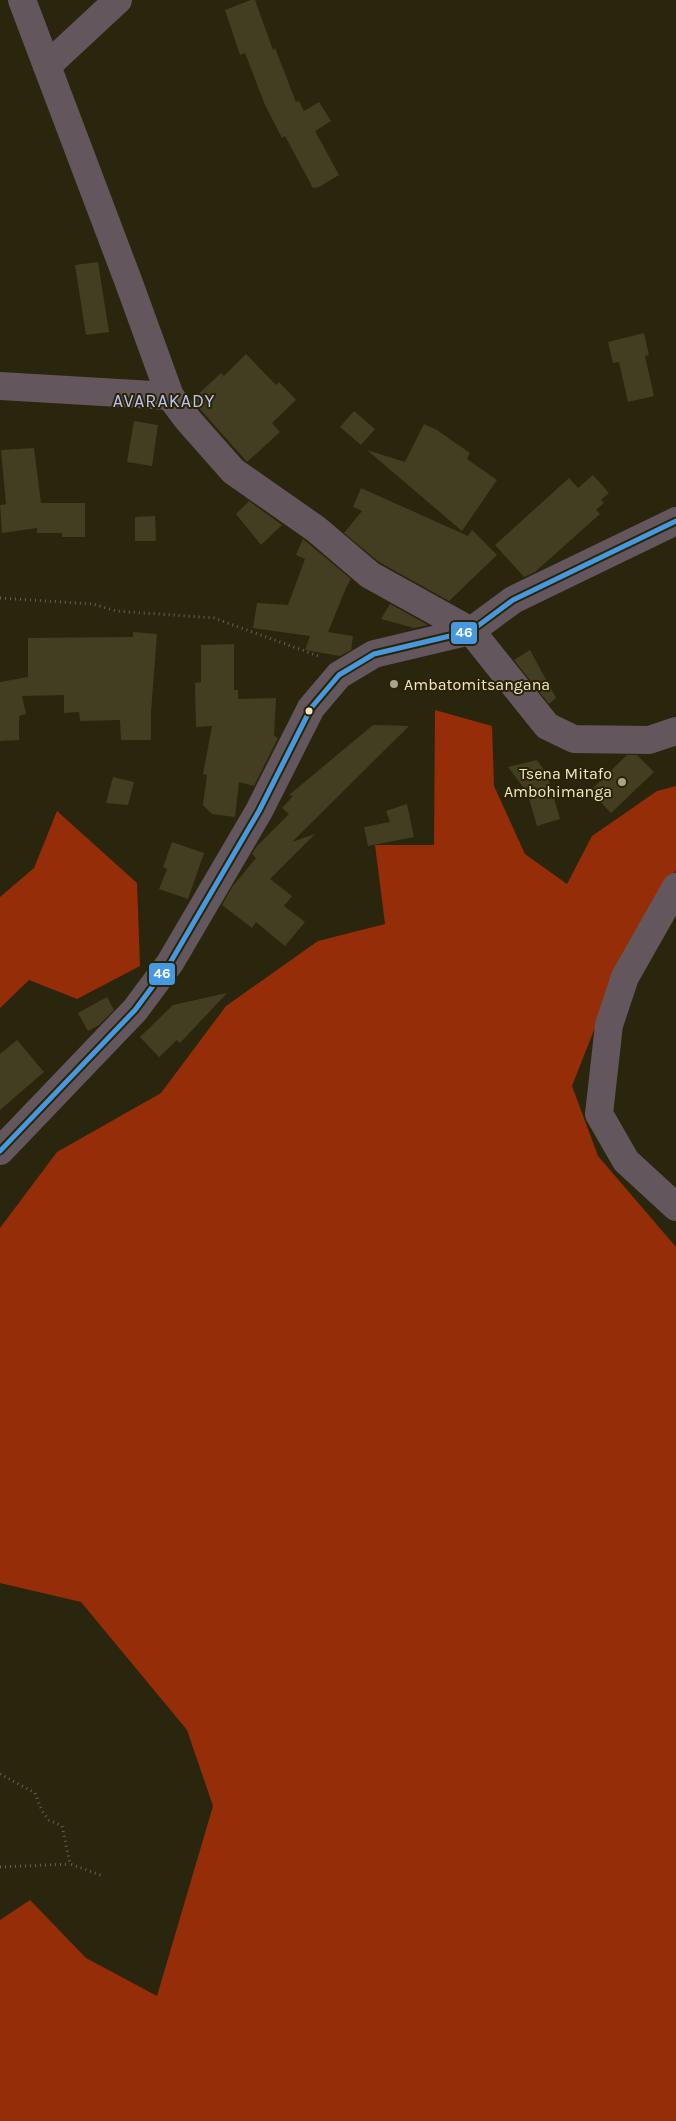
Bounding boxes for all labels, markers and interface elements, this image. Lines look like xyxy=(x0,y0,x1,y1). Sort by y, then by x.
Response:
district label: AVARAKADY xyxy=(113,390,215,412)
line badge: 46 xyxy=(450,621,478,645)
text: 46 xyxy=(456,624,472,641)
place label: Ambatomitsangana xyxy=(404,675,550,694)
marker: Ambatomitsangana xyxy=(388,678,400,690)
unlabelled marker xyxy=(304,706,314,716)
place label: Tsena Mitafo Ambohimanga xyxy=(504,764,612,801)
marker: Tsena Mitafo Ambohimanga xyxy=(616,776,628,788)
line badge: 46 xyxy=(148,962,176,986)
text: 46 xyxy=(154,965,170,982)

